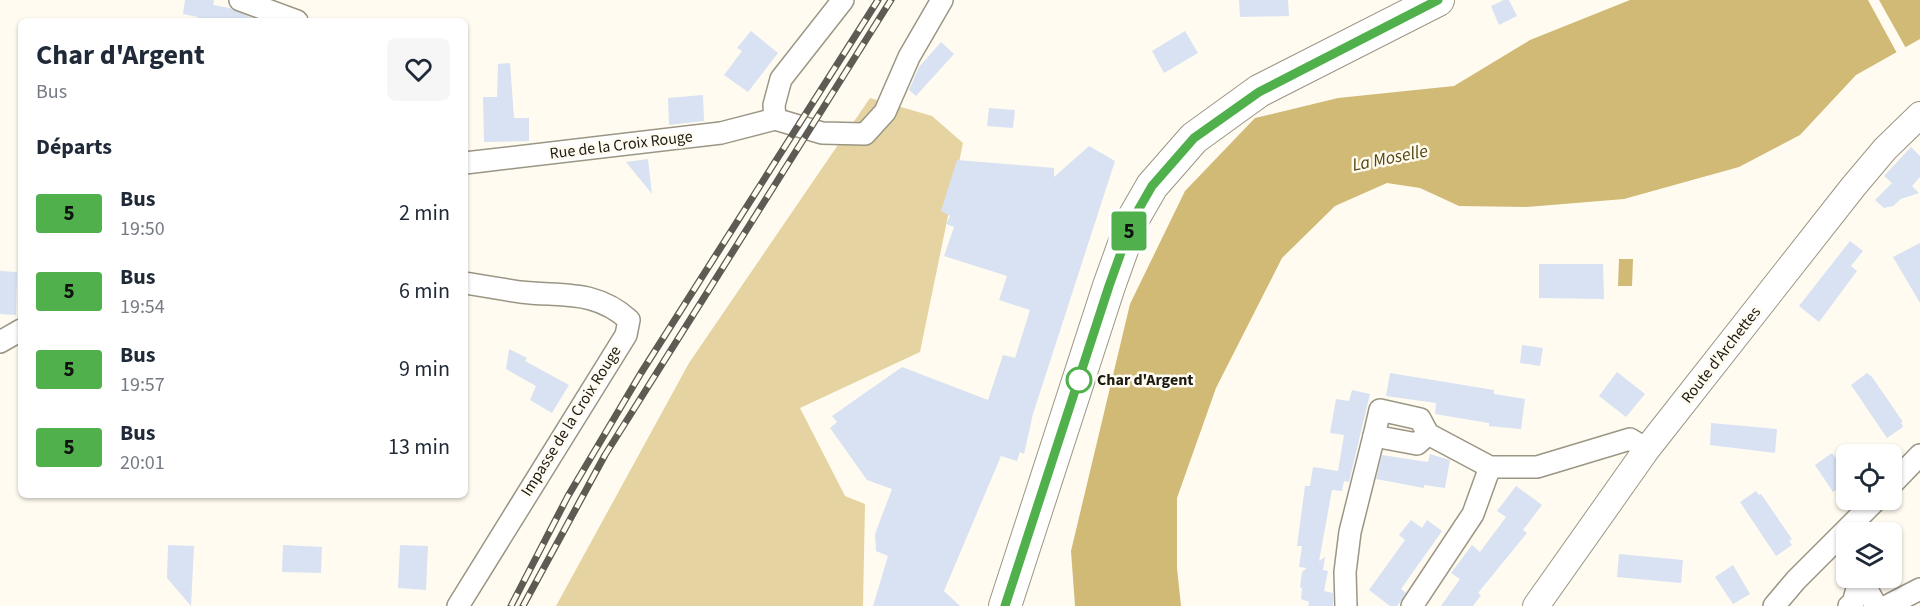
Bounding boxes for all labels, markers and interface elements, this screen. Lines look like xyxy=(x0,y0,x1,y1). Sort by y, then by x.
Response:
text: Char d'Argent xyxy=(36,35,205,75)
button: heart xyxy=(387,38,450,101)
text: Bus xyxy=(36,78,67,106)
street label: Rue de la Croix Rouge xyxy=(548,125,694,165)
text: Départs xyxy=(36,131,112,163)
water label: La Moselle xyxy=(1350,138,1430,178)
text: Bus xyxy=(120,183,156,215)
text: 2 min xyxy=(399,197,450,229)
text: 5 xyxy=(63,198,75,228)
line badge: 5 xyxy=(1110,212,1148,250)
text: 19:50 xyxy=(120,215,165,243)
text: 5 xyxy=(1123,216,1135,246)
text: Bus xyxy=(120,261,156,293)
text: 6 min xyxy=(399,275,450,307)
text: 5 xyxy=(63,276,75,306)
text: 19:54 xyxy=(120,293,165,321)
street label: Route d'Archettes xyxy=(1676,302,1766,408)
text: Bus xyxy=(120,339,156,371)
street label: Impasse de la Croix Rouge xyxy=(516,341,626,500)
text: 9 min xyxy=(399,353,450,385)
text: 5 xyxy=(63,354,75,384)
marker: Char d'Argent xyxy=(1066,367,1092,393)
place label: Char d'Argent xyxy=(1097,369,1193,391)
text: 19:57 xyxy=(120,371,165,399)
text: Bus xyxy=(120,417,156,449)
text: 13 min xyxy=(388,431,450,463)
text: 5 xyxy=(63,432,75,462)
map controls xyxy=(1836,444,1902,588)
button: locate xyxy=(1836,444,1902,510)
text: 20:01 xyxy=(120,449,165,477)
button: layers xyxy=(1836,522,1902,588)

